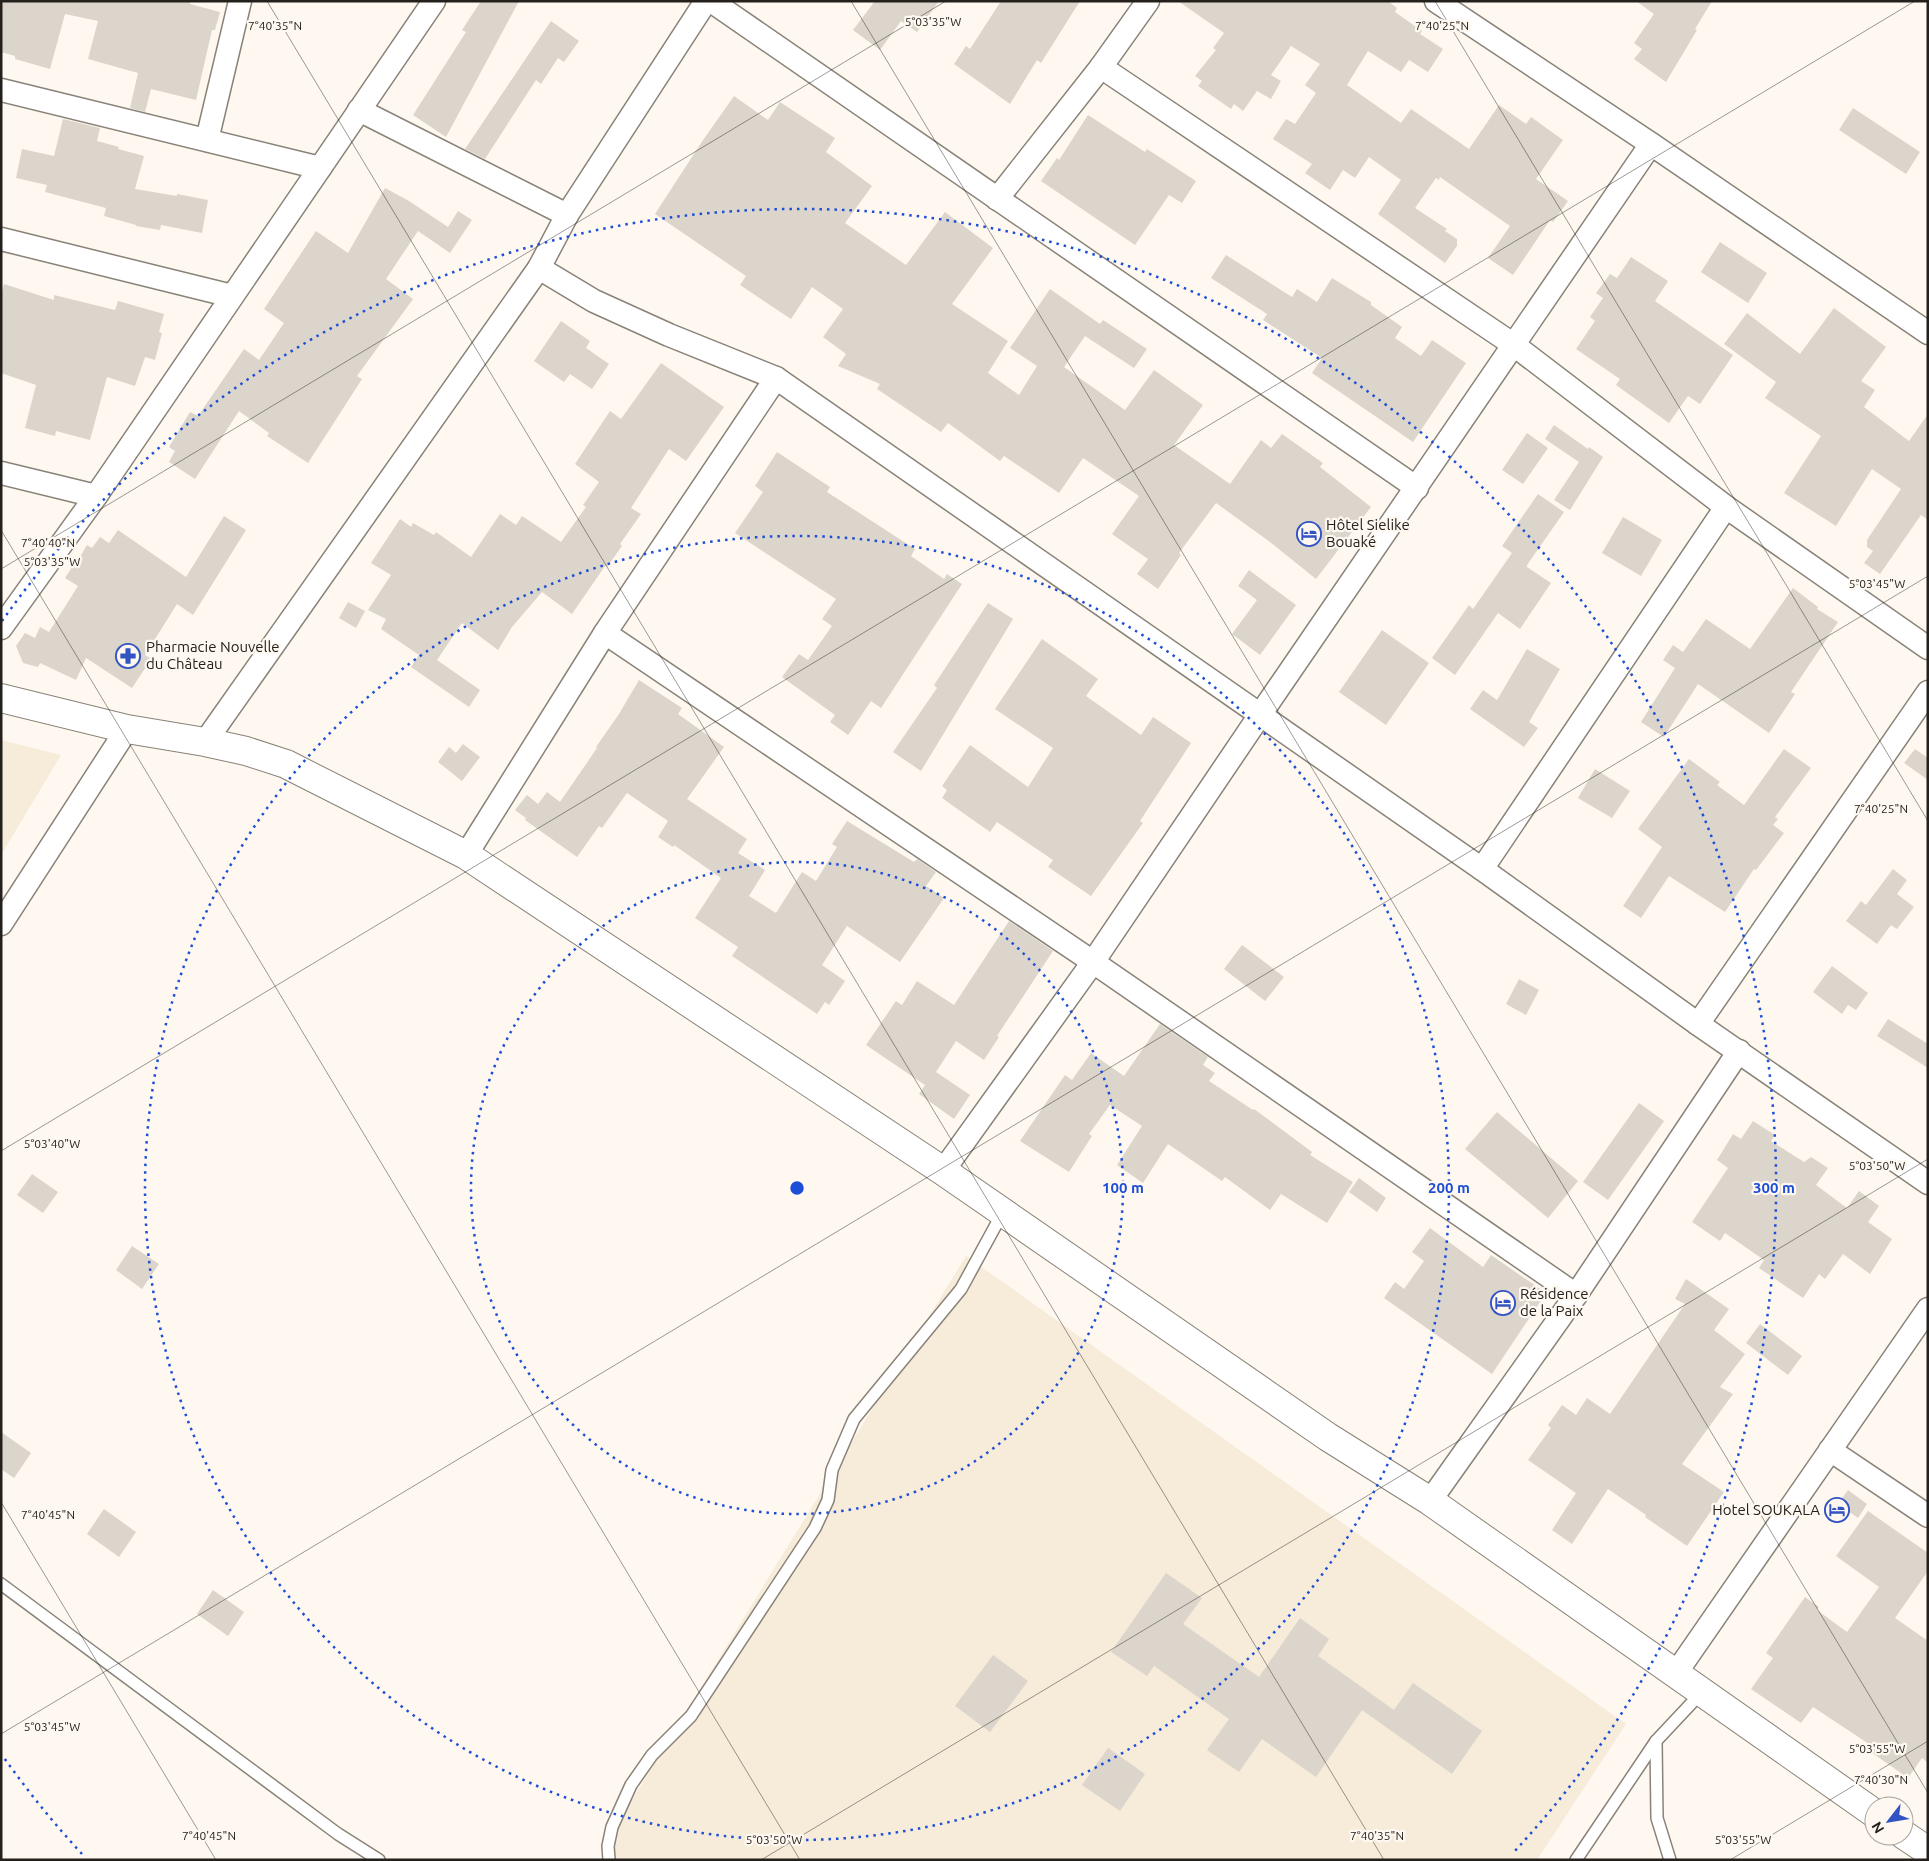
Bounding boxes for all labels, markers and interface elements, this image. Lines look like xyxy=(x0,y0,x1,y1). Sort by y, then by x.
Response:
text: 5°03'35"W xyxy=(905,15,961,28)
text: 7°40'35"N xyxy=(248,19,302,32)
text: 7°40'25"N xyxy=(1415,19,1469,32)
place label: Hôtel Sielike Bouaké xyxy=(1326,516,1410,550)
hotel icon: Hôtel Sielike Bouaké xyxy=(1296,521,1322,547)
text: 7°40'40"N xyxy=(21,536,75,549)
text: 5°03'35"W xyxy=(24,555,80,568)
text: 5°03'45"W xyxy=(1849,577,1905,590)
place label: Pharmacie Nouvelle du Château xyxy=(146,638,280,672)
pharmacy icon: Pharmacie Nouvelle du Château xyxy=(115,643,141,669)
text: 7°40'25"N xyxy=(1854,802,1908,815)
text: 5°03'40"W xyxy=(24,1137,80,1150)
text: 5°03'50"W xyxy=(1849,1159,1905,1172)
centre of rings xyxy=(788,1179,806,1197)
text: 100 m xyxy=(1102,1179,1144,1196)
text: 200 m xyxy=(1428,1179,1470,1196)
text: 300 m xyxy=(1753,1179,1795,1196)
place label: Résidence de la Paix xyxy=(1520,1285,1589,1319)
hotel icon: Résidence de la Paix xyxy=(1490,1290,1516,1316)
hotel icon: Hotel SOUKALA xyxy=(1824,1497,1850,1523)
place label: Hotel SOUKALA xyxy=(1712,1501,1820,1518)
text: 7°40'45"N xyxy=(21,1508,75,1521)
text: 5°03'45"W xyxy=(24,1720,80,1733)
text: 5°03'55"W xyxy=(1849,1742,1905,1755)
text: 7°40'30"N xyxy=(1854,1773,1908,1786)
north arrow xyxy=(1864,1796,1914,1846)
text: N xyxy=(1868,1819,1887,1836)
text: 7°40'45"N xyxy=(182,1829,236,1842)
text: 7°40'35"N xyxy=(1350,1829,1404,1842)
text: 5°03'50"W xyxy=(746,1833,802,1846)
text: 5°03'55"W xyxy=(1715,1833,1771,1846)

